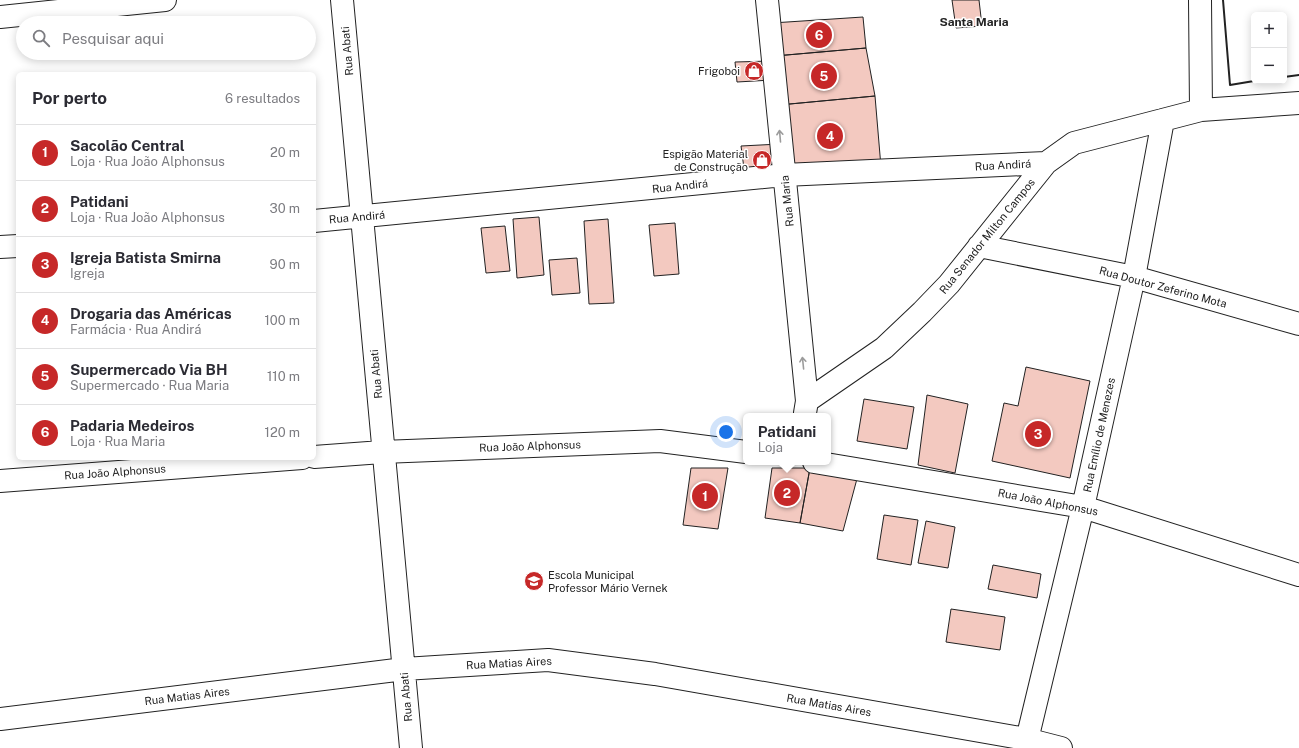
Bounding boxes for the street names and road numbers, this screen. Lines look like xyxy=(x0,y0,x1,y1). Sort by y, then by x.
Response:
street label: Rua Abati xyxy=(339,26,355,76)
street label: Rua Andirá xyxy=(975,158,1031,172)
street label: Rua Maria xyxy=(778,175,796,227)
street label: Rua Senador Milton Campos xyxy=(937,176,1037,296)
street label: Rua Andirá xyxy=(651,177,709,195)
street label: Rua Andirá xyxy=(328,209,386,225)
street label: Rua Doutor Zeferino Mota xyxy=(1098,264,1228,310)
street label: Rua Abati xyxy=(368,349,384,399)
street label: Rua Emílio de Menezes xyxy=(1081,376,1117,493)
street label: Rua João Alphonsus xyxy=(479,438,582,454)
street label: Rua João Alphonsus xyxy=(64,462,167,482)
street label: Rua João Alphonsus xyxy=(997,486,1100,518)
street label: Rua Matias Aires xyxy=(466,655,553,671)
street label: Rua Abati xyxy=(398,672,414,722)
street label: Rua Matias Aires xyxy=(144,685,231,707)
street label: Rua Matias Aires xyxy=(786,692,873,718)

